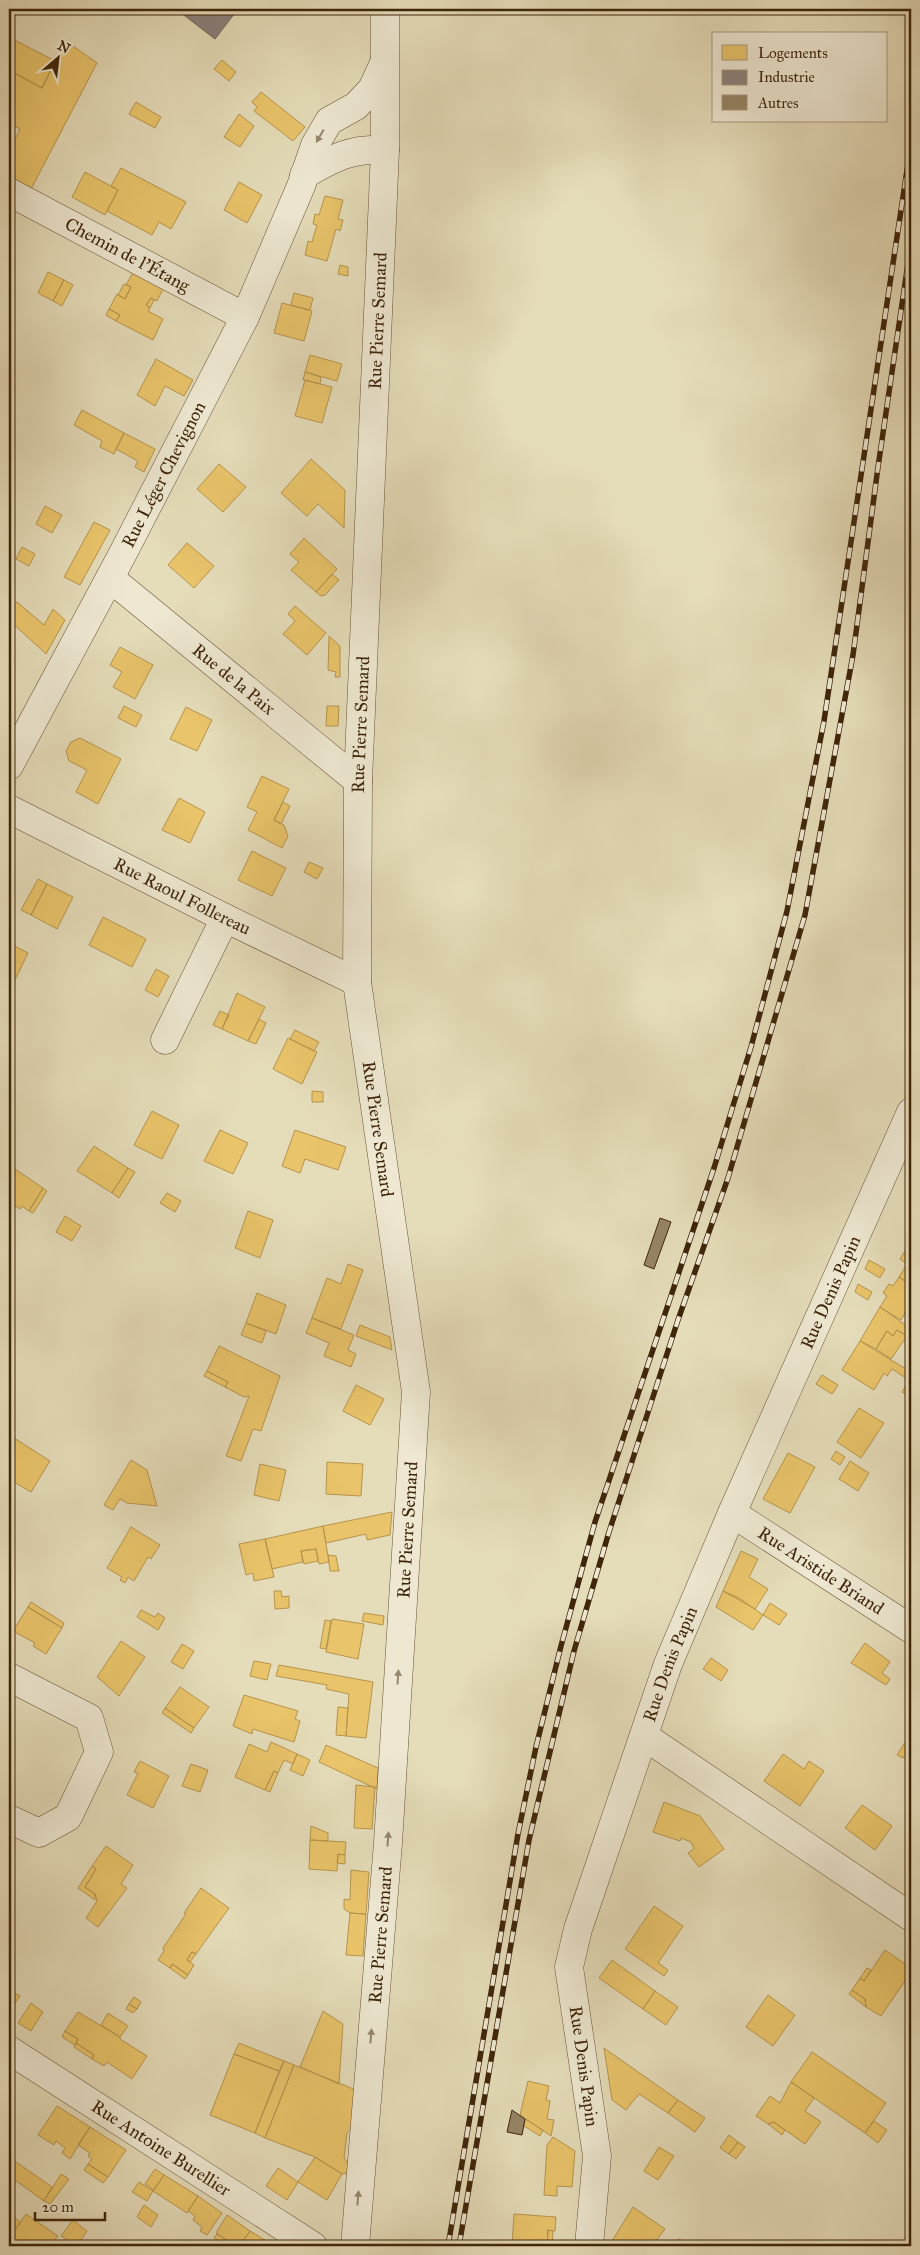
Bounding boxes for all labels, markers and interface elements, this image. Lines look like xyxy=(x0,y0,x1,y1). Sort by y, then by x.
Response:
north arrow xyxy=(32,32,82,82)
legend xyxy=(712,32,888,122)
text: N xyxy=(55,37,73,57)
text: Logements xyxy=(758,44,828,62)
text: Industrie xyxy=(758,68,815,86)
text: Autres xyxy=(757,94,798,112)
one-way arrow xyxy=(316,129,325,142)
street label: Chemin de l'Étang xyxy=(61,213,194,298)
street label: Rue Pierre Semard xyxy=(364,252,392,390)
street label: Rue Léger Chevignon xyxy=(117,398,211,551)
street label: Rue de la Paix xyxy=(188,639,280,720)
street label: Rue Pierre Semard xyxy=(347,655,374,793)
street label: Rue Raoul Follereau xyxy=(110,853,255,940)
street label: Rue Pierre Semard xyxy=(358,1060,398,1198)
street label: Rue Denis Papin xyxy=(796,1232,865,1352)
street label: Rue Pierre Semard xyxy=(392,1461,423,1599)
street label: Rue Aristide Briand xyxy=(754,1522,888,1619)
street label: Rue Denis Papin xyxy=(638,1603,702,1725)
one-way arrow xyxy=(395,1668,403,1684)
one-way arrow xyxy=(384,1831,392,1847)
street label: Rue Pierre Semard xyxy=(364,1866,397,2004)
street label: Rue Denis Papin xyxy=(565,2004,603,2128)
one-way arrow xyxy=(368,2027,376,2043)
street label: Rue Antoine Burellier xyxy=(87,2095,235,2201)
one-way arrow xyxy=(354,2189,362,2205)
scale bar xyxy=(35,2190,105,2222)
text: 20 m xyxy=(42,2198,74,2216)

